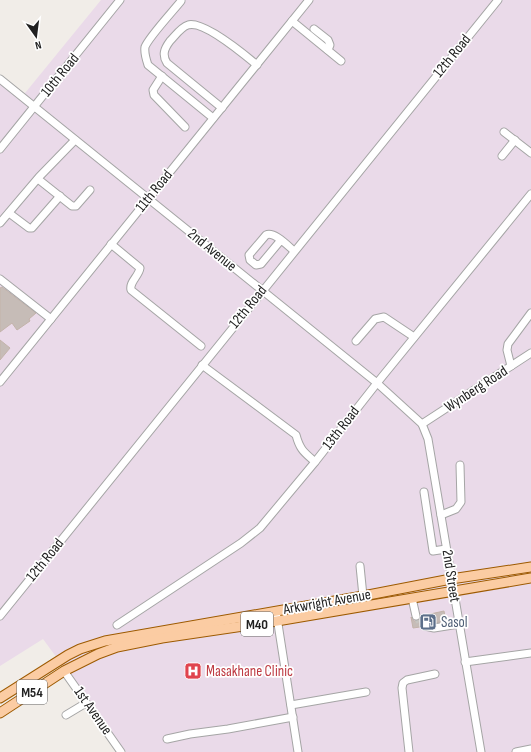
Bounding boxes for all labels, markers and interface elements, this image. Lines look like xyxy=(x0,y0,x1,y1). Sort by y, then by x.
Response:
north arrow xyxy=(16,16,56,56)
street label: 12th Road xyxy=(429,31,475,81)
text: N xyxy=(34,38,43,52)
street label: 10th Road xyxy=(37,49,83,101)
street label: 11th Road xyxy=(131,166,177,216)
street label: 2nd Avenue xyxy=(184,224,240,276)
street label: 12th Road xyxy=(225,282,271,332)
street label: Wynberg Road xyxy=(441,362,511,416)
street label: 13th Road xyxy=(318,402,364,454)
street label: 12th Road xyxy=(22,535,68,585)
street label: 2nd Street xyxy=(437,548,465,604)
street label: Arkwright Avenue xyxy=(281,585,372,619)
road number: M40 xyxy=(241,612,273,636)
fuel station icon: Sasol xyxy=(418,612,438,632)
place label: Sasol xyxy=(441,613,468,632)
hospital icon: Masakhane Clinic xyxy=(183,661,203,681)
place label: Masakhane Clinic xyxy=(206,662,293,681)
road number: M54 xyxy=(17,680,47,704)
street label: 1st Avenue xyxy=(70,683,116,739)

